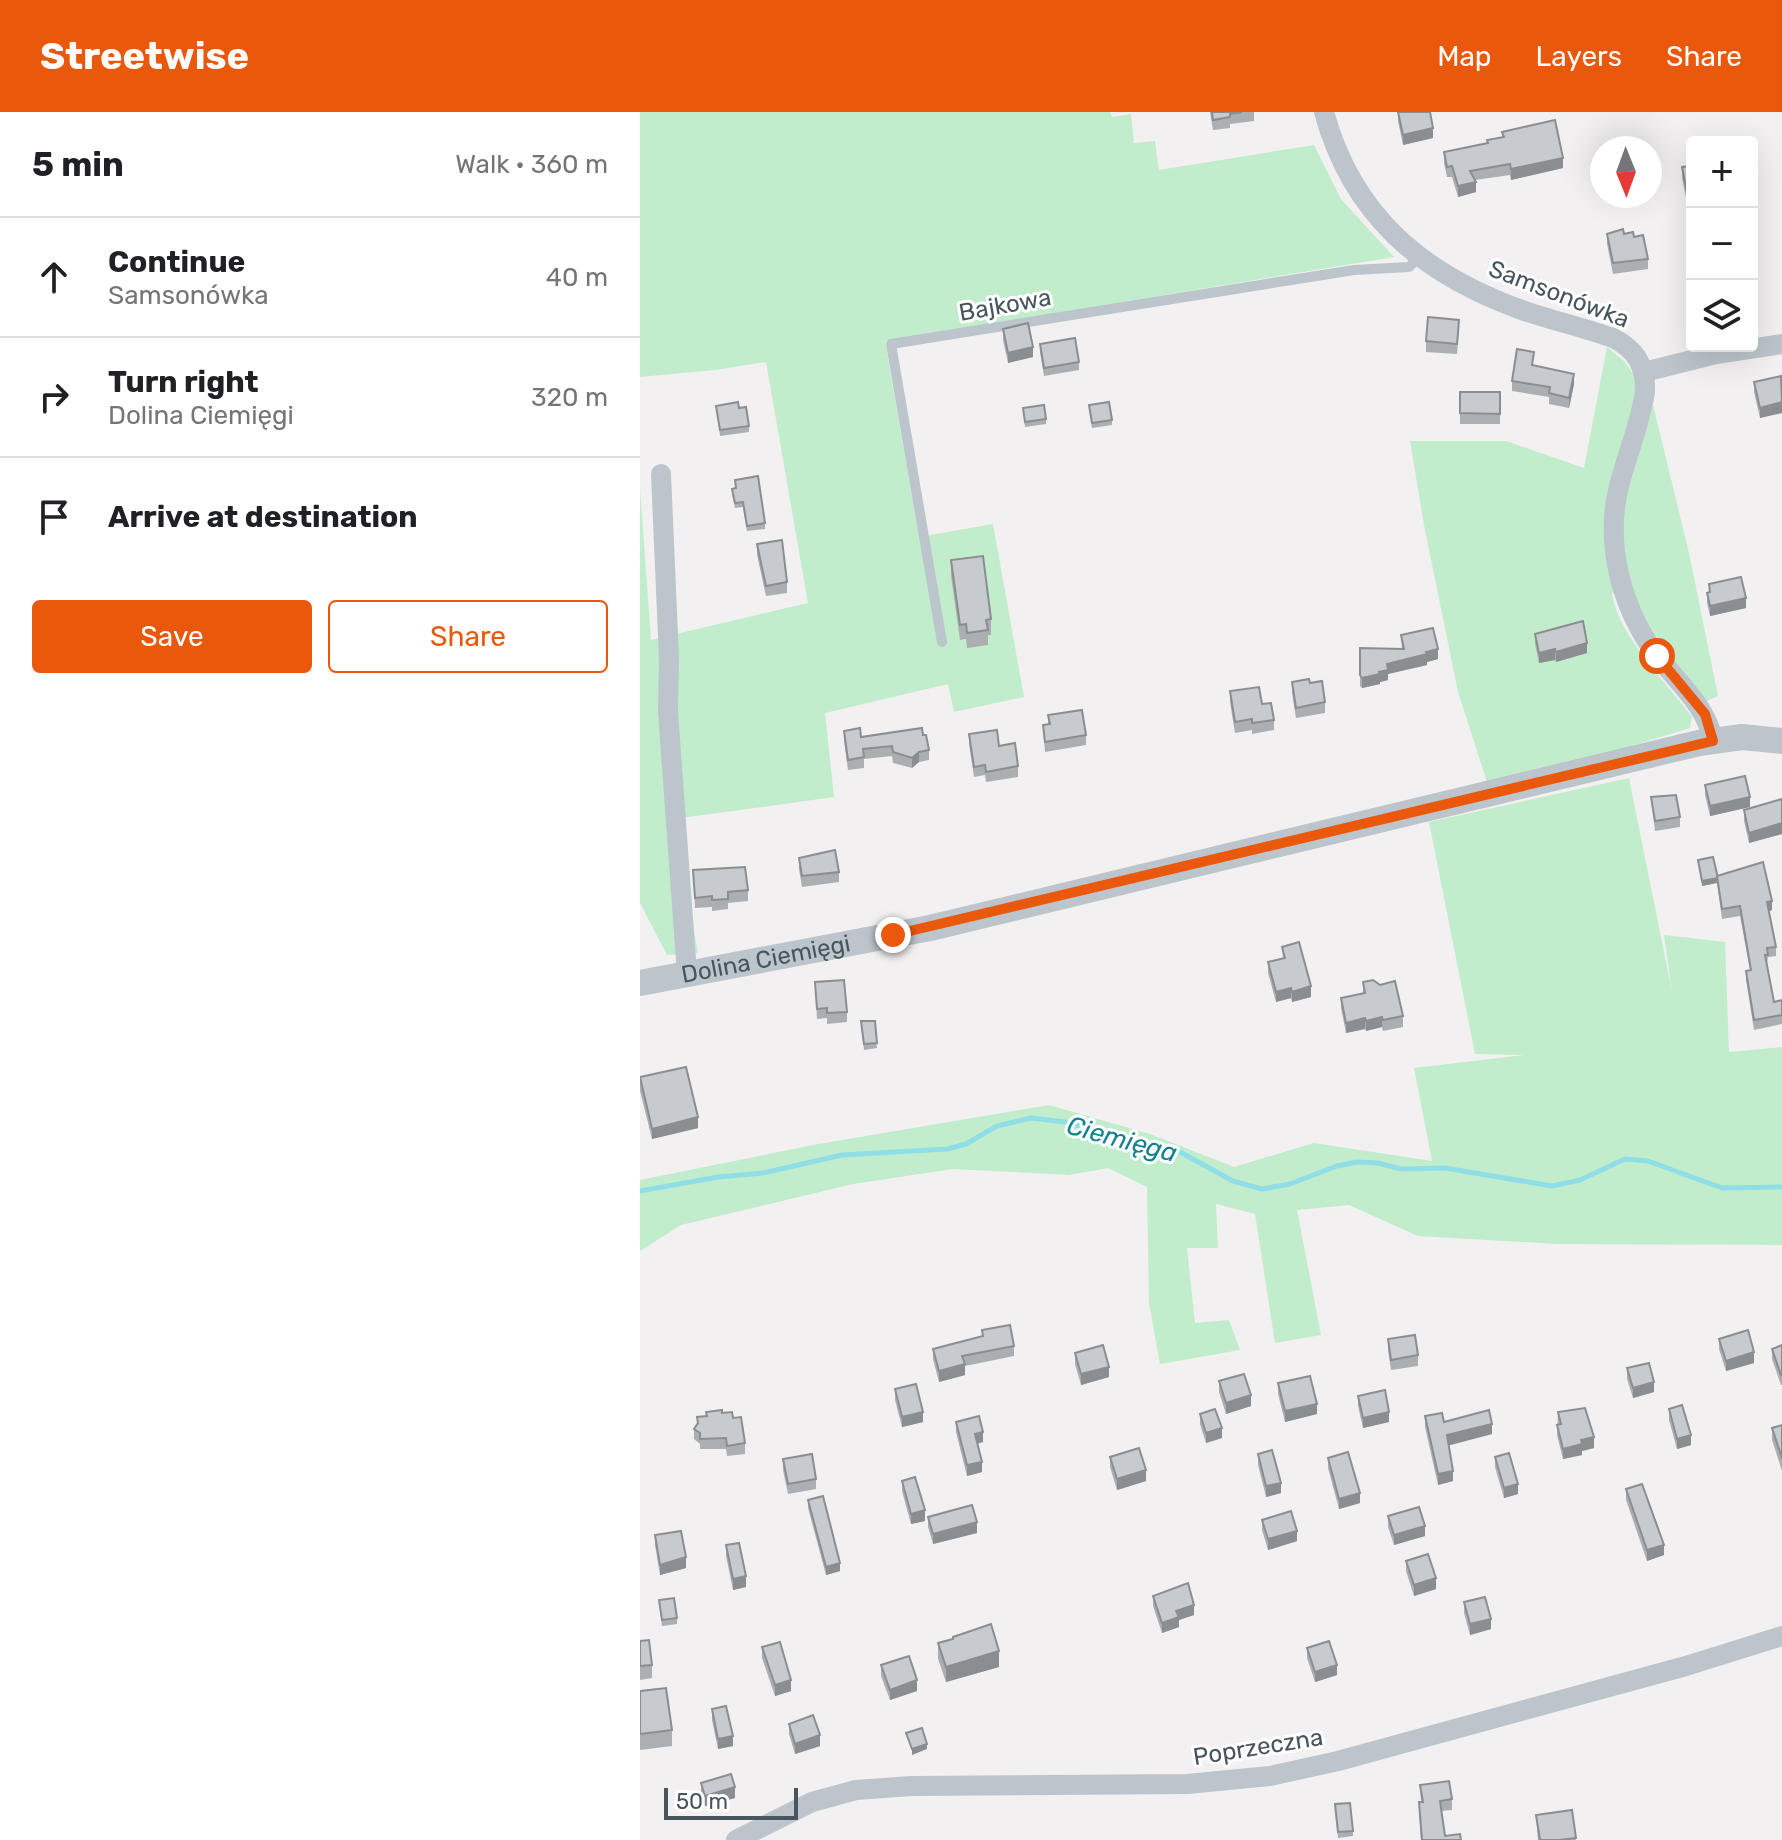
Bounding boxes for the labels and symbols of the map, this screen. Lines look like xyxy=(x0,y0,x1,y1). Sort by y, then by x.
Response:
north arrow xyxy=(1590,136,1662,208)
street label: Samsonówka xyxy=(1485,254,1633,334)
street label: Bajkowa xyxy=(957,283,1053,327)
route start xyxy=(1639,638,1675,674)
route end xyxy=(875,917,911,953)
street label: Dolina Ciemięgi xyxy=(679,929,853,989)
water label: Ciemięga xyxy=(1063,1110,1180,1169)
street label: Poprzeczna xyxy=(1191,1723,1325,1771)
scale bar xyxy=(664,1784,798,1820)

